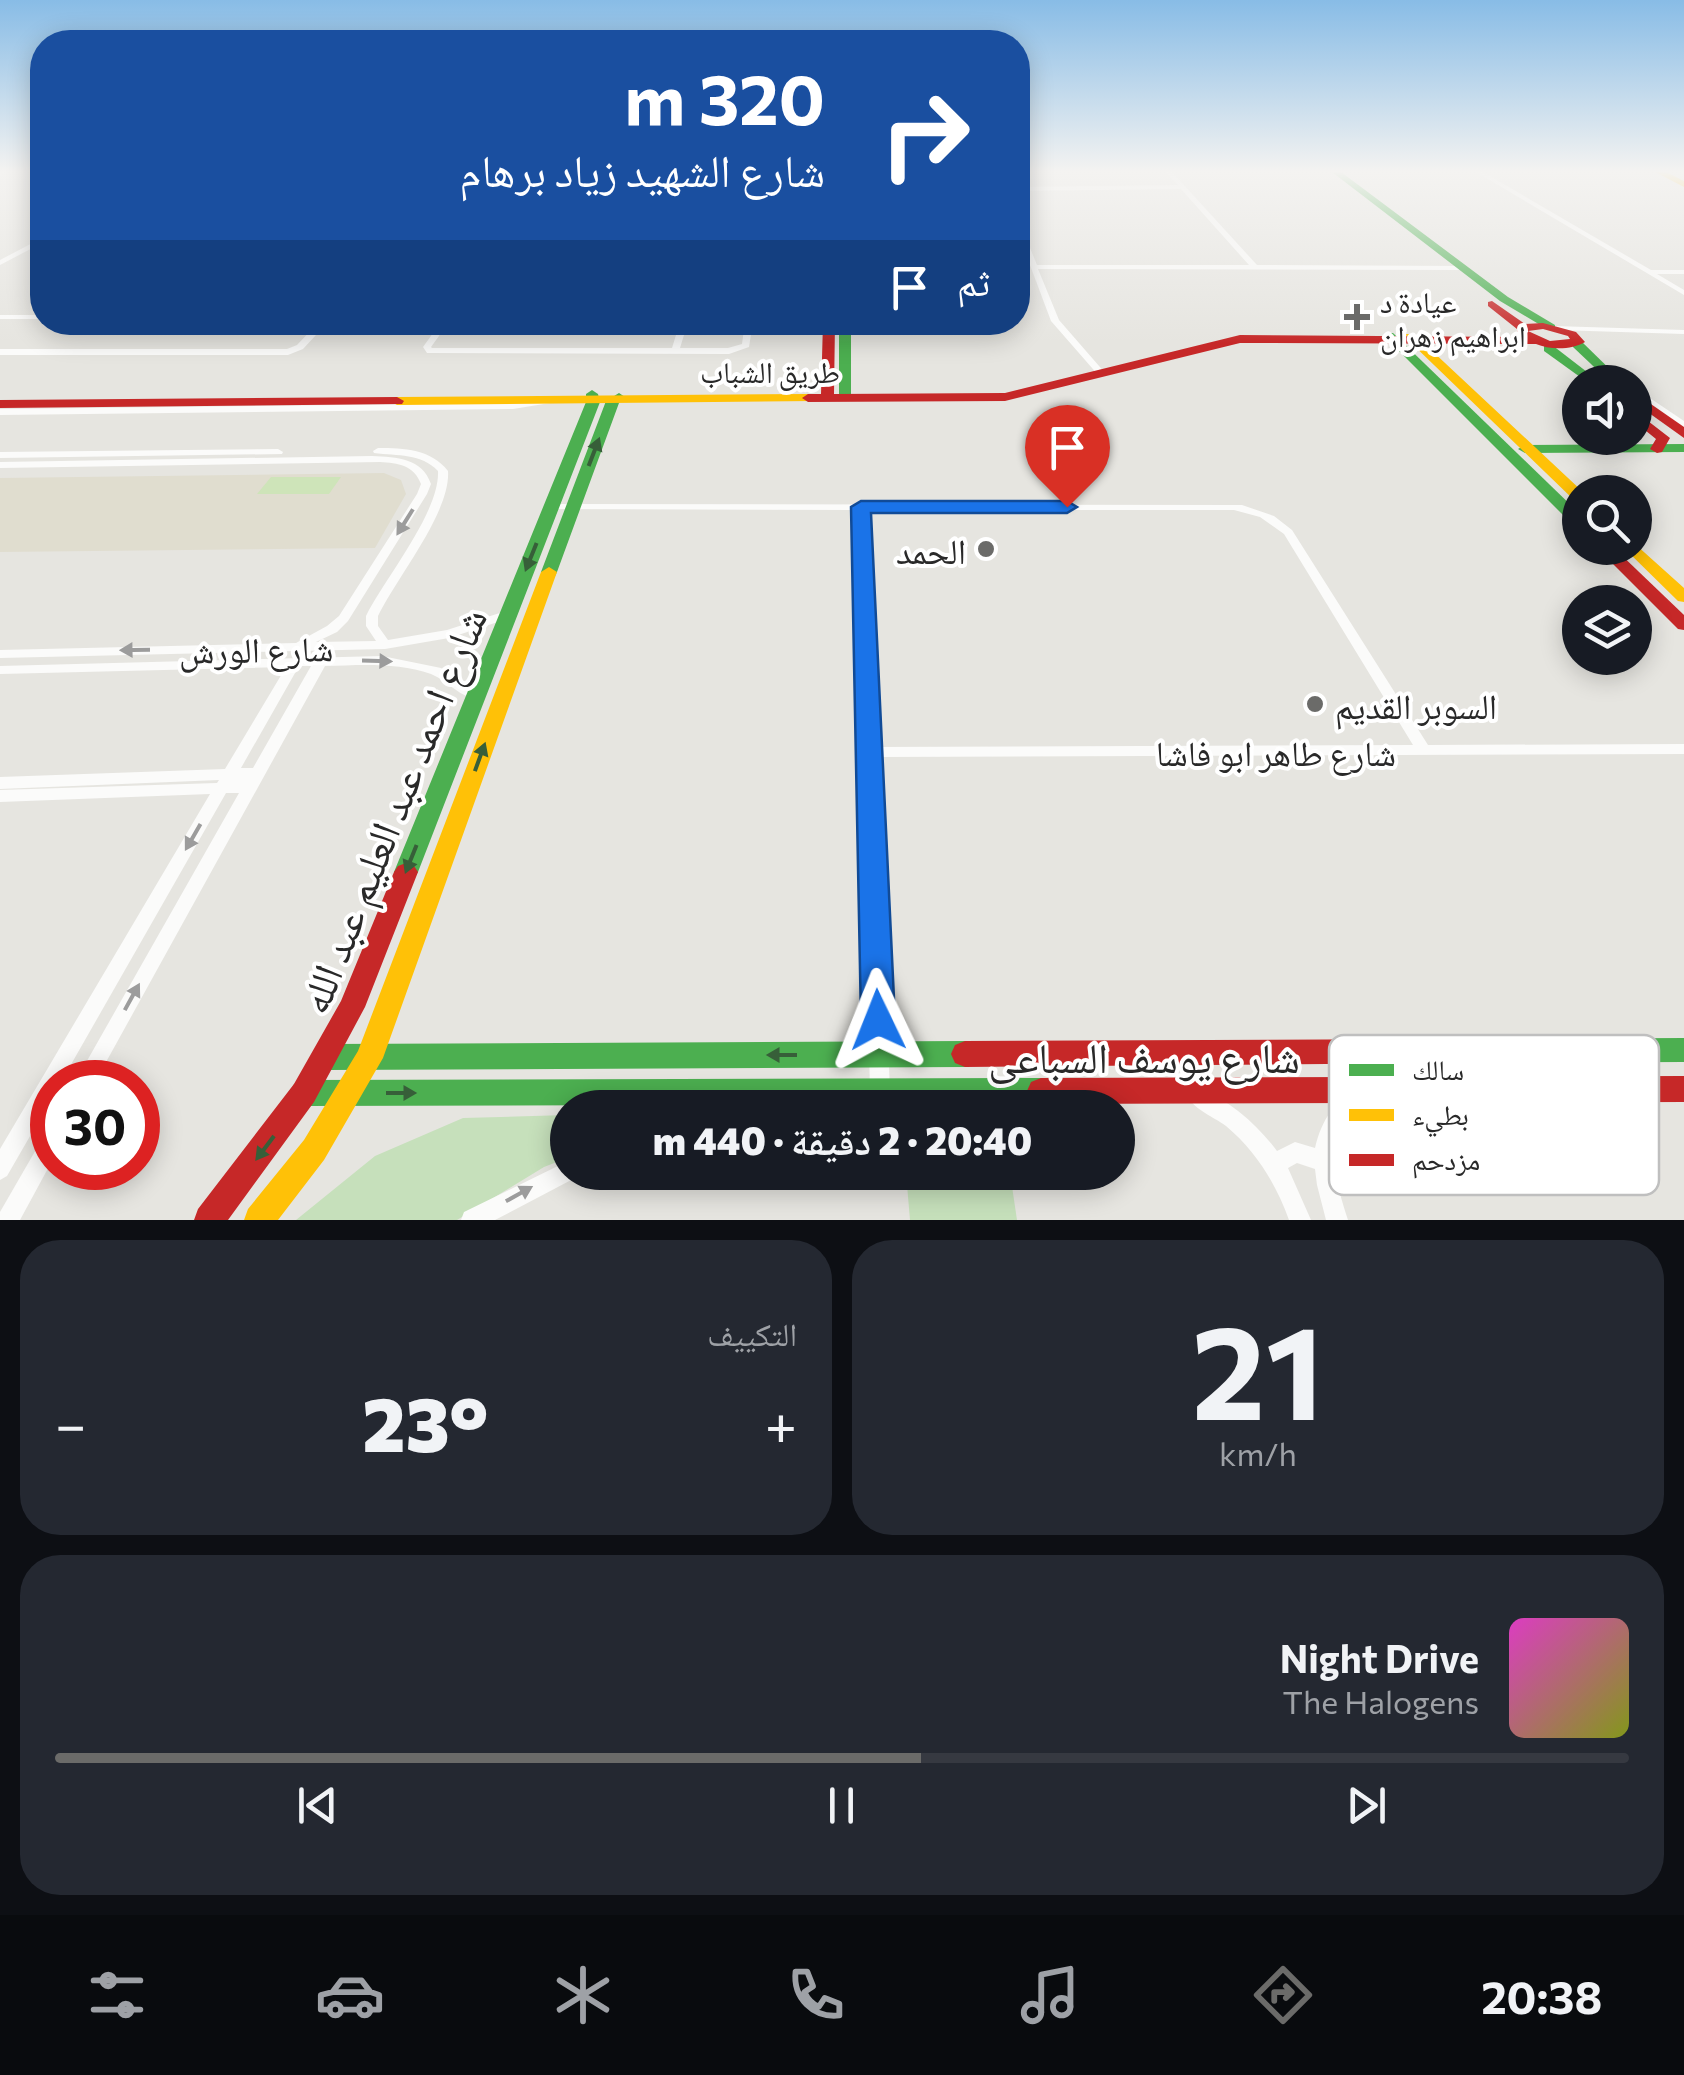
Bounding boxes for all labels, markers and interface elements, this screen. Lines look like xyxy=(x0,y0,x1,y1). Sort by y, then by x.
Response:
text: 320 m xyxy=(624,54,825,139)
icon: right xyxy=(860,70,990,200)
text: شارع الشهيد زياد برهام xyxy=(459,141,825,196)
text: ثم xyxy=(957,257,990,304)
icon: arrive xyxy=(882,260,937,315)
place label: عيادة د ابراهيم زهران xyxy=(1380,282,1526,357)
marker: عيادة د ابراهيم زهران xyxy=(1344,304,1370,330)
street label: طريق الشباب xyxy=(700,352,840,391)
map controls xyxy=(1562,365,1652,675)
button: sound xyxy=(1562,365,1652,455)
pin xyxy=(1025,405,1110,508)
icon: arrive xyxy=(1040,420,1095,475)
one-way arrow xyxy=(587,437,602,467)
button: search xyxy=(1562,475,1652,565)
one-way arrow xyxy=(396,508,414,536)
place label: الحمد xyxy=(896,528,966,571)
marker: الحمد xyxy=(975,538,997,560)
one-way arrow xyxy=(523,542,539,572)
button: layers xyxy=(1562,585,1652,675)
street label: شارع احمد عبد العليم عبد الله xyxy=(286,600,500,1022)
street label: شارع الورش xyxy=(178,625,334,674)
one-way arrow xyxy=(119,643,151,659)
one-way arrow xyxy=(362,654,394,670)
place label: السوبر القديم xyxy=(1335,683,1497,730)
marker: السوبر القديم xyxy=(1304,693,1326,715)
street label: شارع طاهر ابو فاشا xyxy=(1156,730,1396,776)
one-way arrow xyxy=(473,741,488,771)
one-way arrow xyxy=(185,823,203,851)
one-way arrow xyxy=(402,844,418,874)
position arrow xyxy=(826,968,930,1072)
one-way arrow xyxy=(124,983,141,1012)
street label: شارع يوسف السباعى xyxy=(988,1030,1300,1085)
legend xyxy=(1329,1035,1659,1195)
one-way arrow xyxy=(765,1047,797,1063)
text: سالك xyxy=(1412,1052,1464,1086)
speed limit sign: 30 xyxy=(30,1060,160,1190)
one-way arrow xyxy=(386,1085,418,1101)
text: بطيء xyxy=(1412,1097,1469,1138)
text: 20:40 · 2 دقيقة · 440 m xyxy=(653,1116,1032,1163)
one-way arrow xyxy=(256,1135,276,1161)
text: مزدحم xyxy=(1412,1142,1480,1179)
one-way arrow xyxy=(505,1186,534,1203)
text: 21 xyxy=(1192,1288,1324,1447)
text: التكييف xyxy=(707,1313,797,1353)
text: 23° xyxy=(362,1376,489,1467)
text: − xyxy=(55,1389,86,1456)
text: + xyxy=(765,1389,797,1456)
text: km/h xyxy=(1219,1433,1297,1473)
text: Night Drive xyxy=(1280,1634,1479,1681)
text: The Halogens xyxy=(1282,1681,1479,1721)
icon: previous xyxy=(290,1778,345,1833)
icon: pause xyxy=(814,1778,869,1833)
icon: next xyxy=(1339,1778,1394,1833)
icon: filters xyxy=(82,1960,152,2030)
icon: car xyxy=(315,1960,385,2030)
icon: climate xyxy=(548,1960,618,2030)
icon: phone xyxy=(781,1960,851,2030)
icon: music xyxy=(1015,1960,1085,2030)
icon: directions xyxy=(1248,1960,1318,2030)
text: 20:38 xyxy=(1481,1968,1602,2023)

